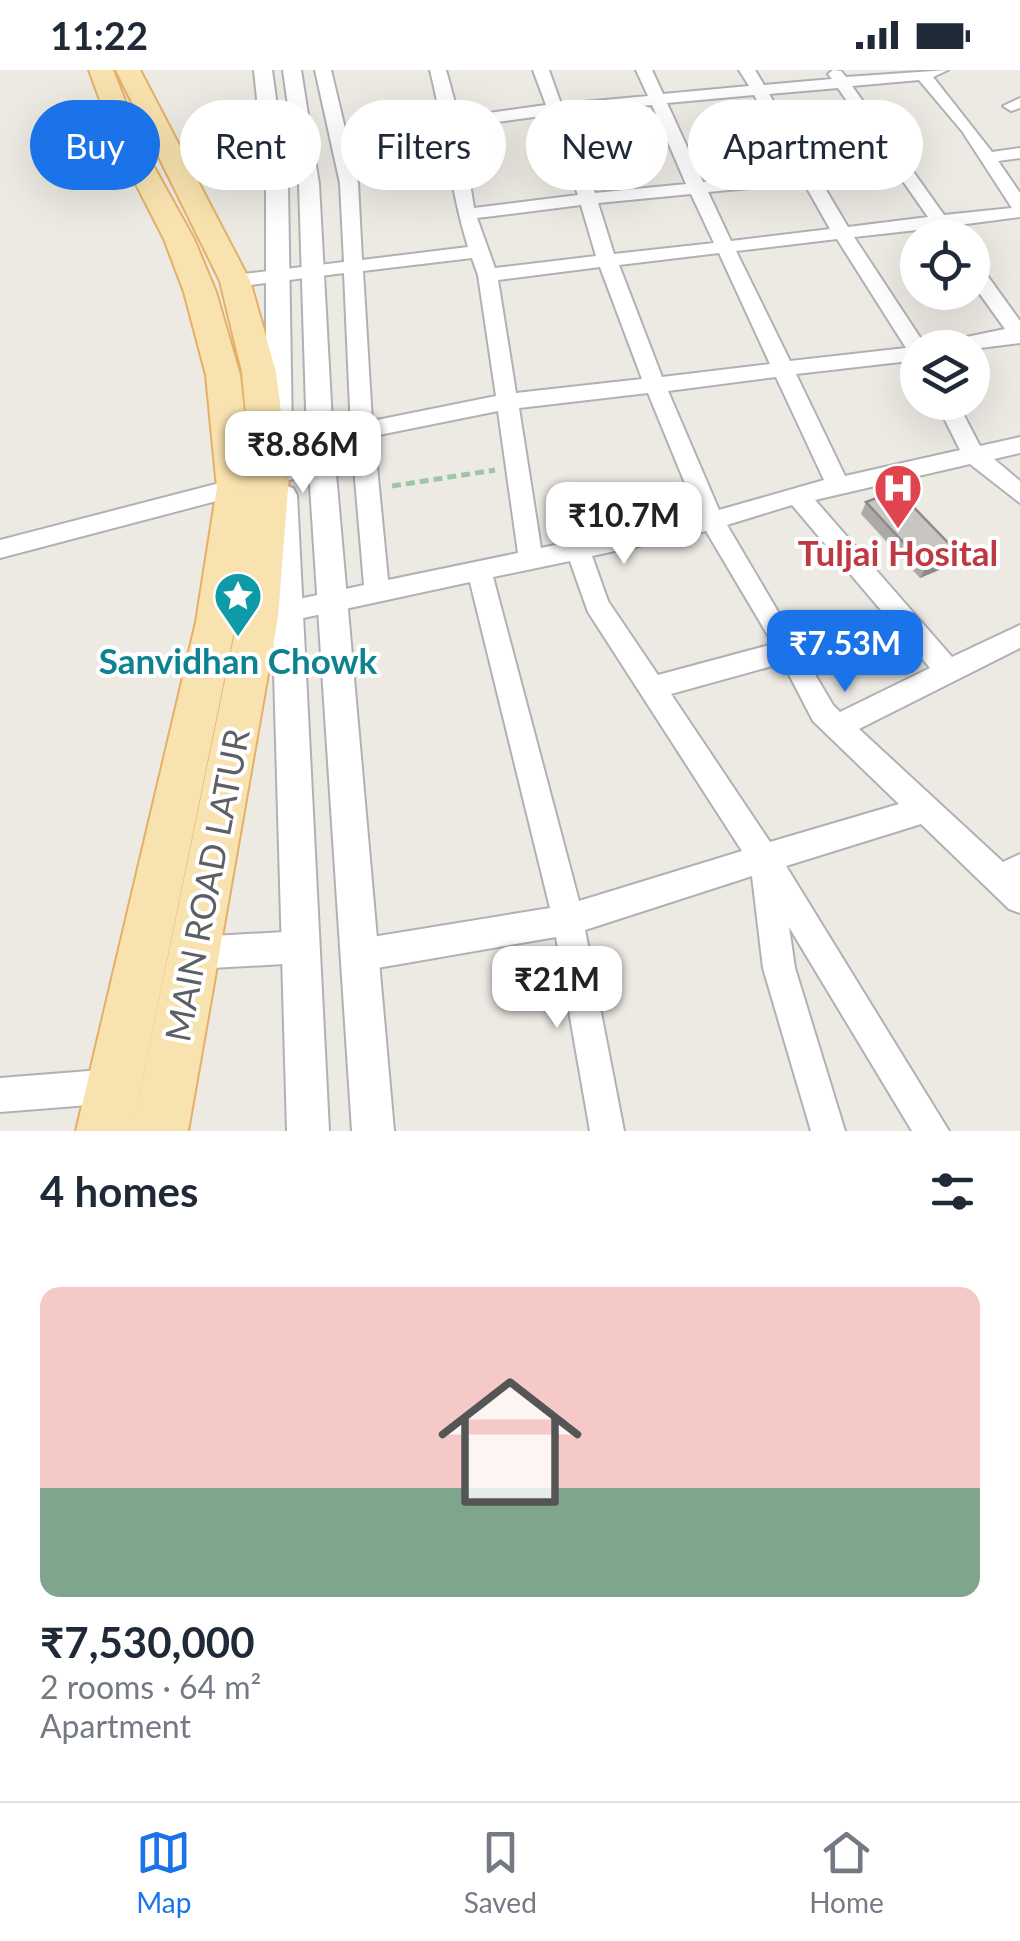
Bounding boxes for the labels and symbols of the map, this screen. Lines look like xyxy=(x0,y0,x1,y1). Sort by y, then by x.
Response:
pin: ₹8.86M xyxy=(222,411,384,496)
hospital icon: Tuljai Hosital xyxy=(872,462,924,530)
pin: ₹10.7M xyxy=(543,482,705,567)
place label: Tuljai Hosital xyxy=(798,531,998,573)
place icon: Sanvidhan Chowk xyxy=(212,570,264,638)
pin: ₹7.53M xyxy=(764,610,926,695)
place label: Sanvidhan Chowk xyxy=(99,639,378,681)
street label: MAIN ROAD LATUR xyxy=(155,725,257,1045)
pin: ₹21M xyxy=(498,946,616,1031)

